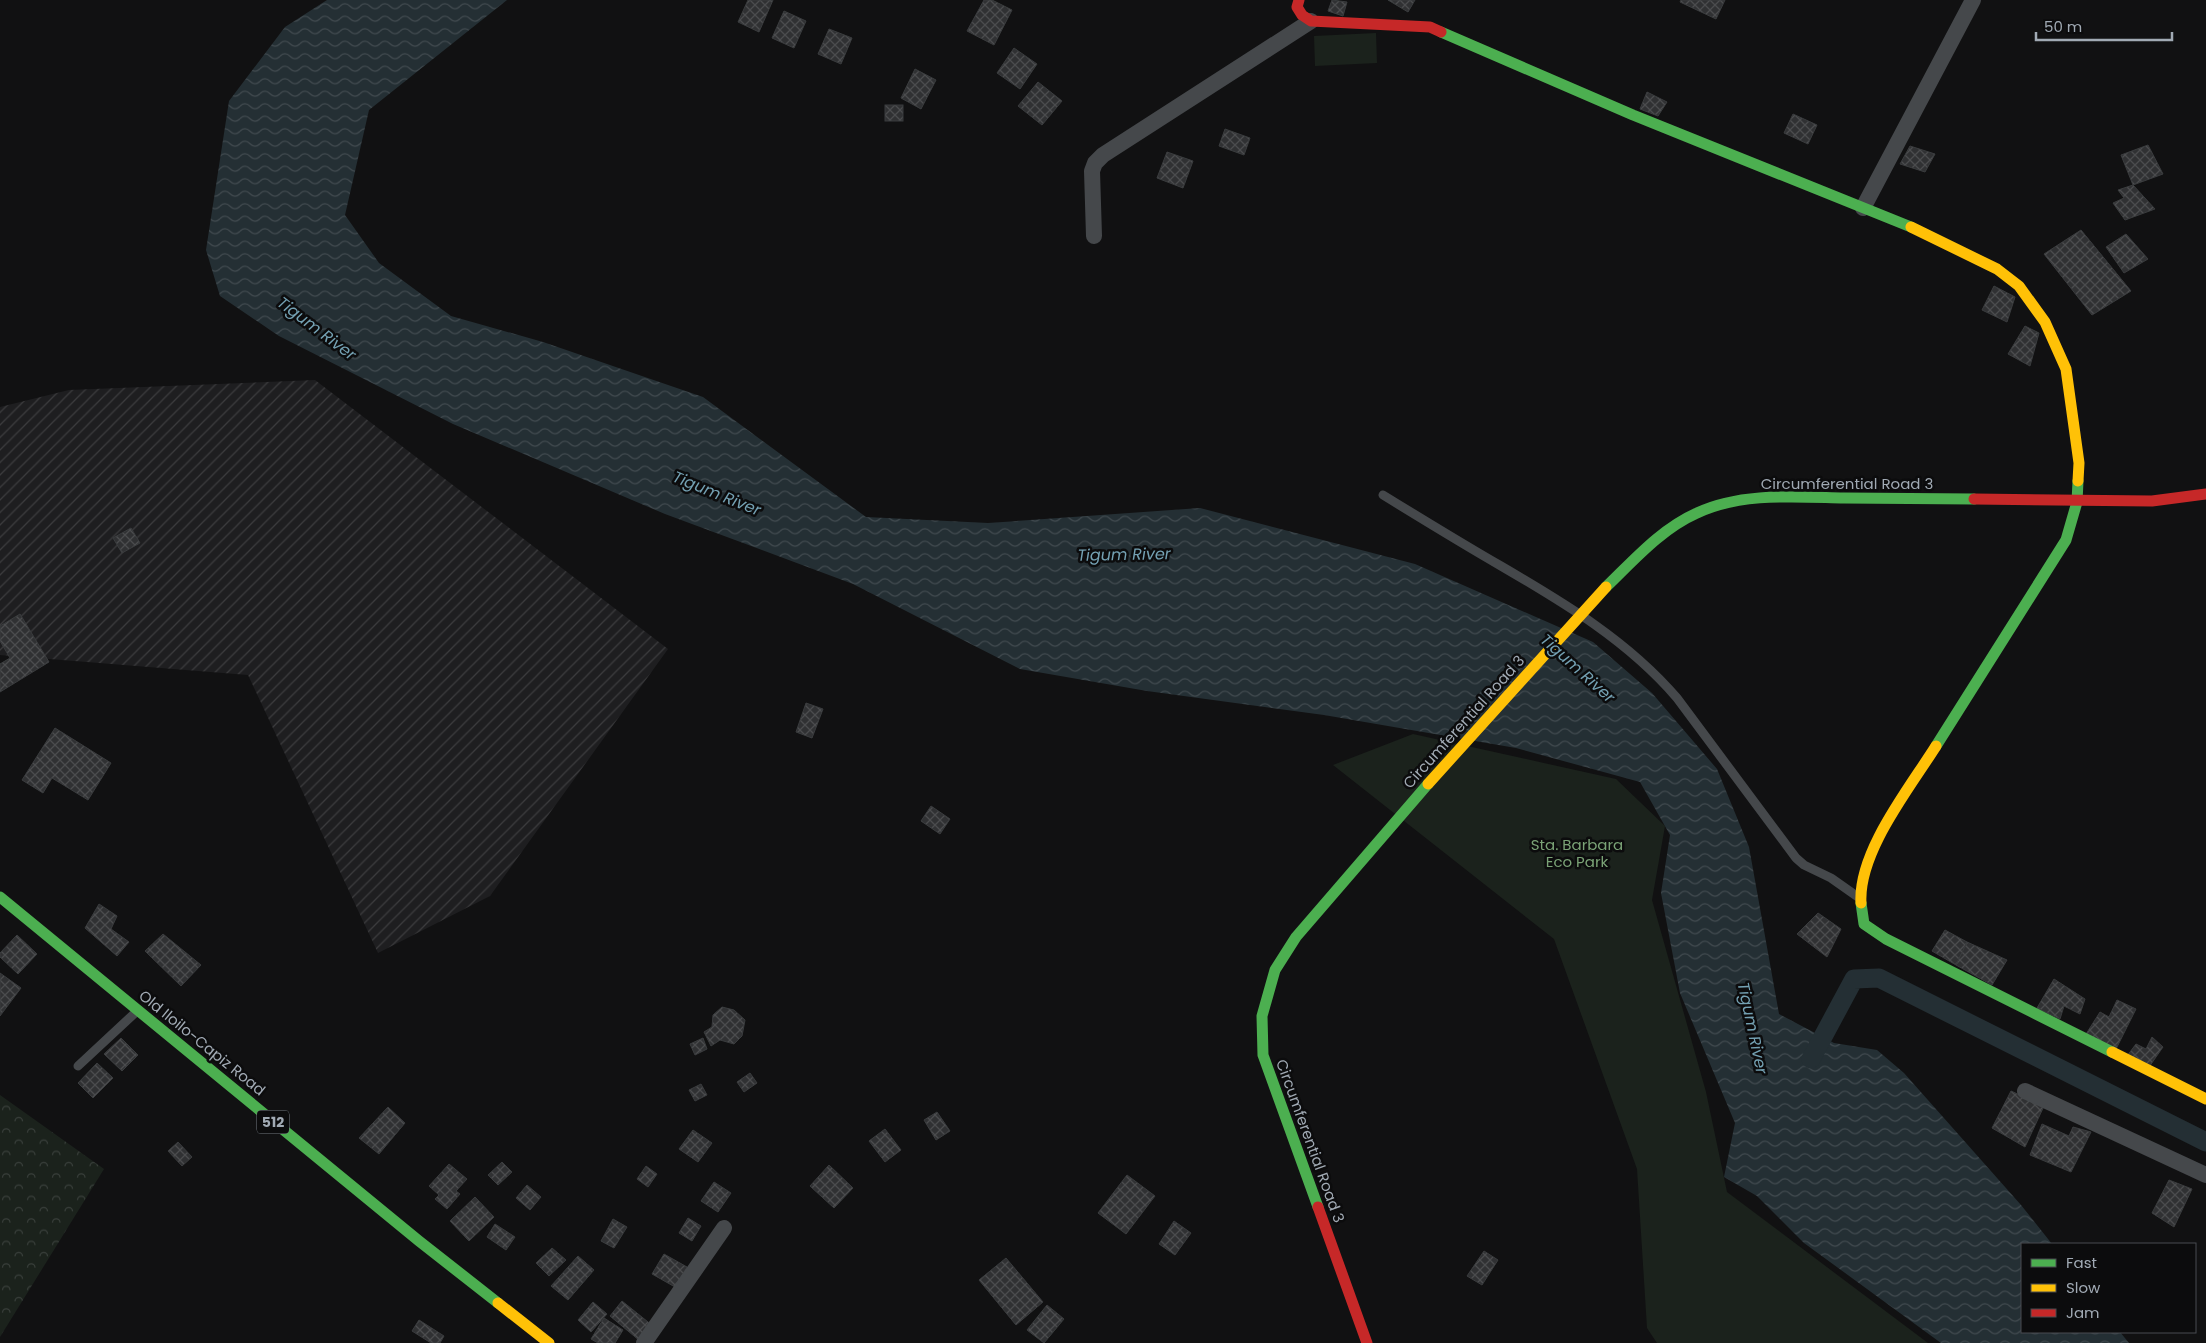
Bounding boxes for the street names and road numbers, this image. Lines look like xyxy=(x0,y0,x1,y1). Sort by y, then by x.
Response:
street label: Circumferential Road 3 xyxy=(1761,473,1933,494)
street label: Circumferential Road 3 xyxy=(1398,651,1529,793)
street label: Old Iloilo-Capiz Road xyxy=(135,985,270,1100)
street label: Circumferential Road 3 xyxy=(1271,1056,1350,1226)
road number: 512 xyxy=(257,1110,289,1134)

